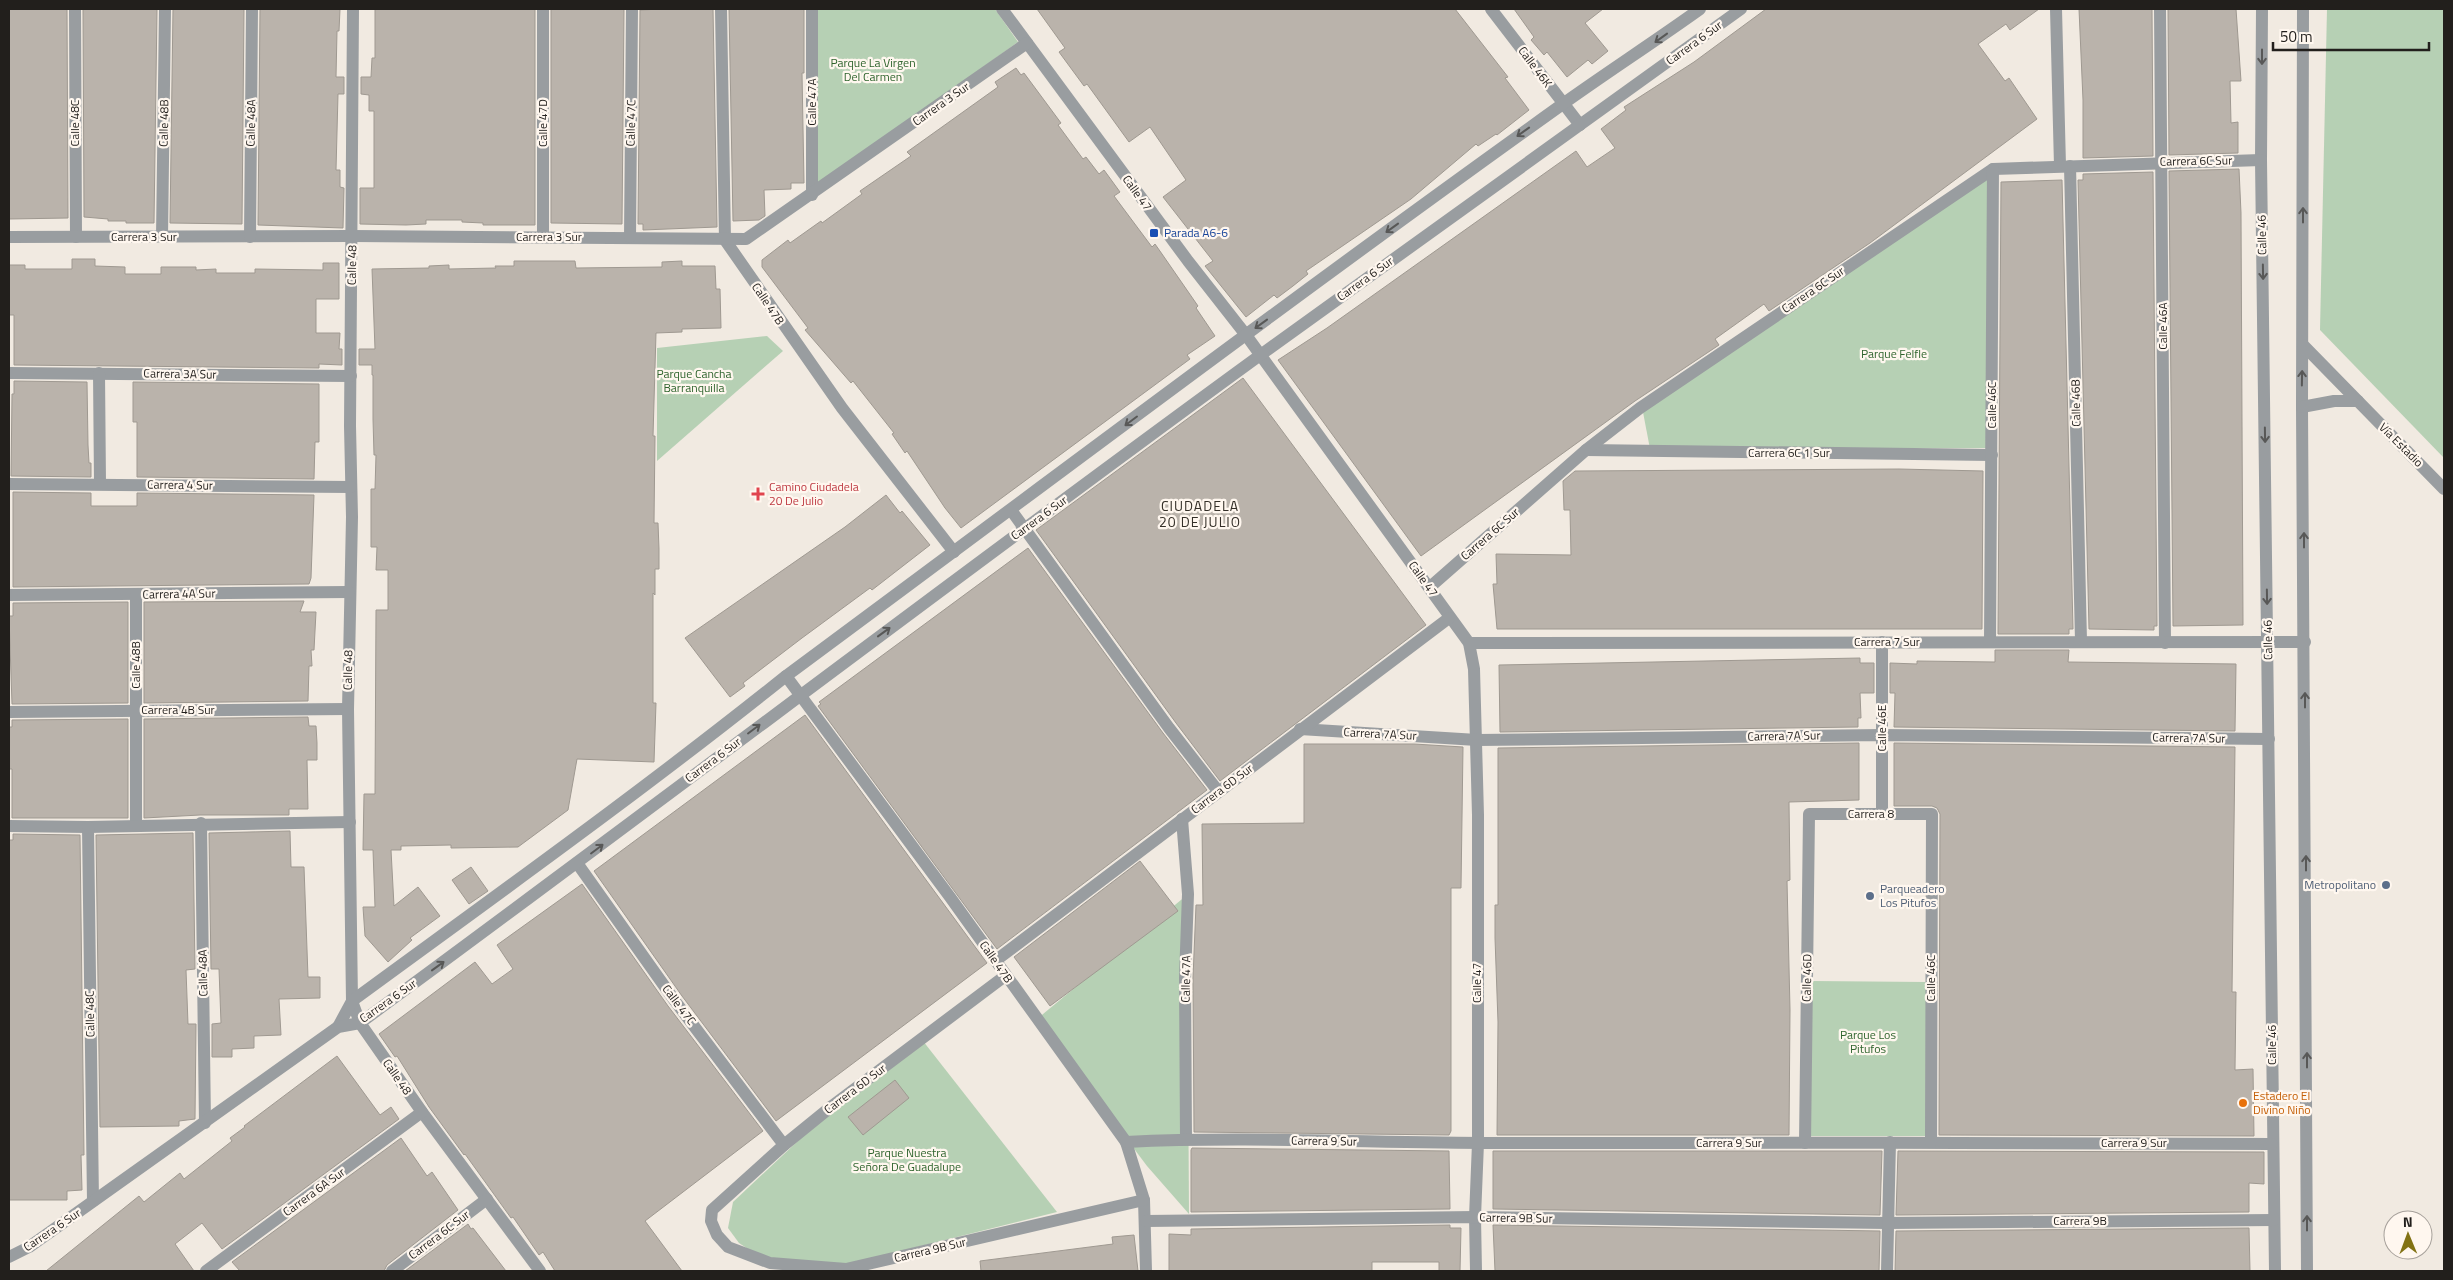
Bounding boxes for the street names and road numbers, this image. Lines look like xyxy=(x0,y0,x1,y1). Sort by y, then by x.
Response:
street label: Carrera 6 Sur xyxy=(1661,16,1726,70)
street label: Calle 46K xyxy=(1514,42,1557,91)
street label: Carrera 3 Sur xyxy=(908,77,973,130)
street label: Calle 47A xyxy=(802,78,821,126)
street label: Calle 48C xyxy=(65,99,84,146)
street label: Calle 48B xyxy=(154,99,173,147)
street label: Calle 48A xyxy=(241,99,260,147)
street label: Calle 47D xyxy=(533,99,552,147)
street label: Calle 47C xyxy=(621,99,640,147)
street label: Carrera 6C Sur xyxy=(2160,150,2232,171)
street label: Calle 47 xyxy=(1118,171,1157,215)
street label: Calle 46 xyxy=(2252,214,2271,255)
street label: Carrera 3 Sur xyxy=(111,227,177,246)
street label: Carrera 3 Sur xyxy=(516,227,582,246)
street label: Calle 48 xyxy=(342,244,361,285)
street label: Carrera 6 Sur xyxy=(1332,252,1397,306)
street label: Carrera 6C Sur xyxy=(1777,261,1848,318)
street label: Calle 47B xyxy=(747,279,790,329)
street label: Calle 46A xyxy=(2153,302,2172,350)
street label: Carrera 3A Sur xyxy=(143,363,217,384)
street label: Calle 46B xyxy=(2066,379,2085,427)
street label: Calle 46C xyxy=(1982,381,2001,428)
street label: Vía Estadio xyxy=(2375,418,2428,471)
street label: Carrera 6C 1 Sur xyxy=(1748,443,1830,462)
street label: Carrera 4 Sur xyxy=(147,474,213,495)
street label: Carrera 6 Sur xyxy=(1006,491,1071,545)
street label: Carrera 6C Sur xyxy=(1456,503,1523,565)
street label: Calle 47 xyxy=(1404,557,1443,601)
street label: Carrera 4A Sur xyxy=(142,583,216,604)
street label: Calle 46 xyxy=(2258,619,2277,660)
street label: Carrera 7 Sur xyxy=(1854,632,1920,651)
street label: Calle 48B xyxy=(126,641,145,689)
street label: Calle 48 xyxy=(338,649,357,690)
street label: Carrera 4B Sur xyxy=(141,700,215,719)
street label: Calle 46E xyxy=(1872,704,1891,751)
street label: Carrera 7A Sur xyxy=(1343,722,1417,745)
street label: Carrera 7A Sur xyxy=(1747,725,1821,746)
street label: Carrera 7A Sur xyxy=(2152,727,2226,748)
street label: Carrera 6 Sur xyxy=(681,732,745,787)
street label: Carrera 6D Sur xyxy=(1187,759,1257,818)
street label: Carrera 8 xyxy=(1848,804,1894,823)
street label: Calle 47B xyxy=(975,937,1018,987)
street label: Calle 48A xyxy=(193,949,212,997)
street label: Calle 46D xyxy=(1797,954,1816,1002)
street label: Calle 46C xyxy=(1921,954,1940,1001)
street label: Calle 47A xyxy=(1176,955,1195,1003)
street label: Calle 47 xyxy=(1467,963,1486,1003)
street label: Carrera 6 Sur xyxy=(355,974,420,1027)
street label: Calle 47C xyxy=(658,980,701,1029)
street label: Calle 48C xyxy=(80,990,99,1038)
street label: Calle 46 xyxy=(2262,1025,2281,1065)
street label: Calle 48 xyxy=(378,1055,417,1099)
street label: Carrera 6D Sur xyxy=(820,1059,890,1118)
street label: Carrera 9 Sur xyxy=(1291,1130,1357,1151)
street label: Carrera 9 Sur xyxy=(1696,1133,1762,1152)
street label: Carrera 9 Sur xyxy=(2101,1133,2167,1152)
street label: Carrera 6A Sur xyxy=(279,1162,349,1221)
street label: Carrera 6 Sur xyxy=(19,1203,84,1256)
street label: Carrera 6C Sur xyxy=(404,1205,473,1264)
street label: Carrera 9B Sur xyxy=(1479,1207,1553,1228)
street label: Carrera 9B xyxy=(2053,1211,2107,1230)
street label: Carrera 9B Sur xyxy=(892,1232,968,1267)

